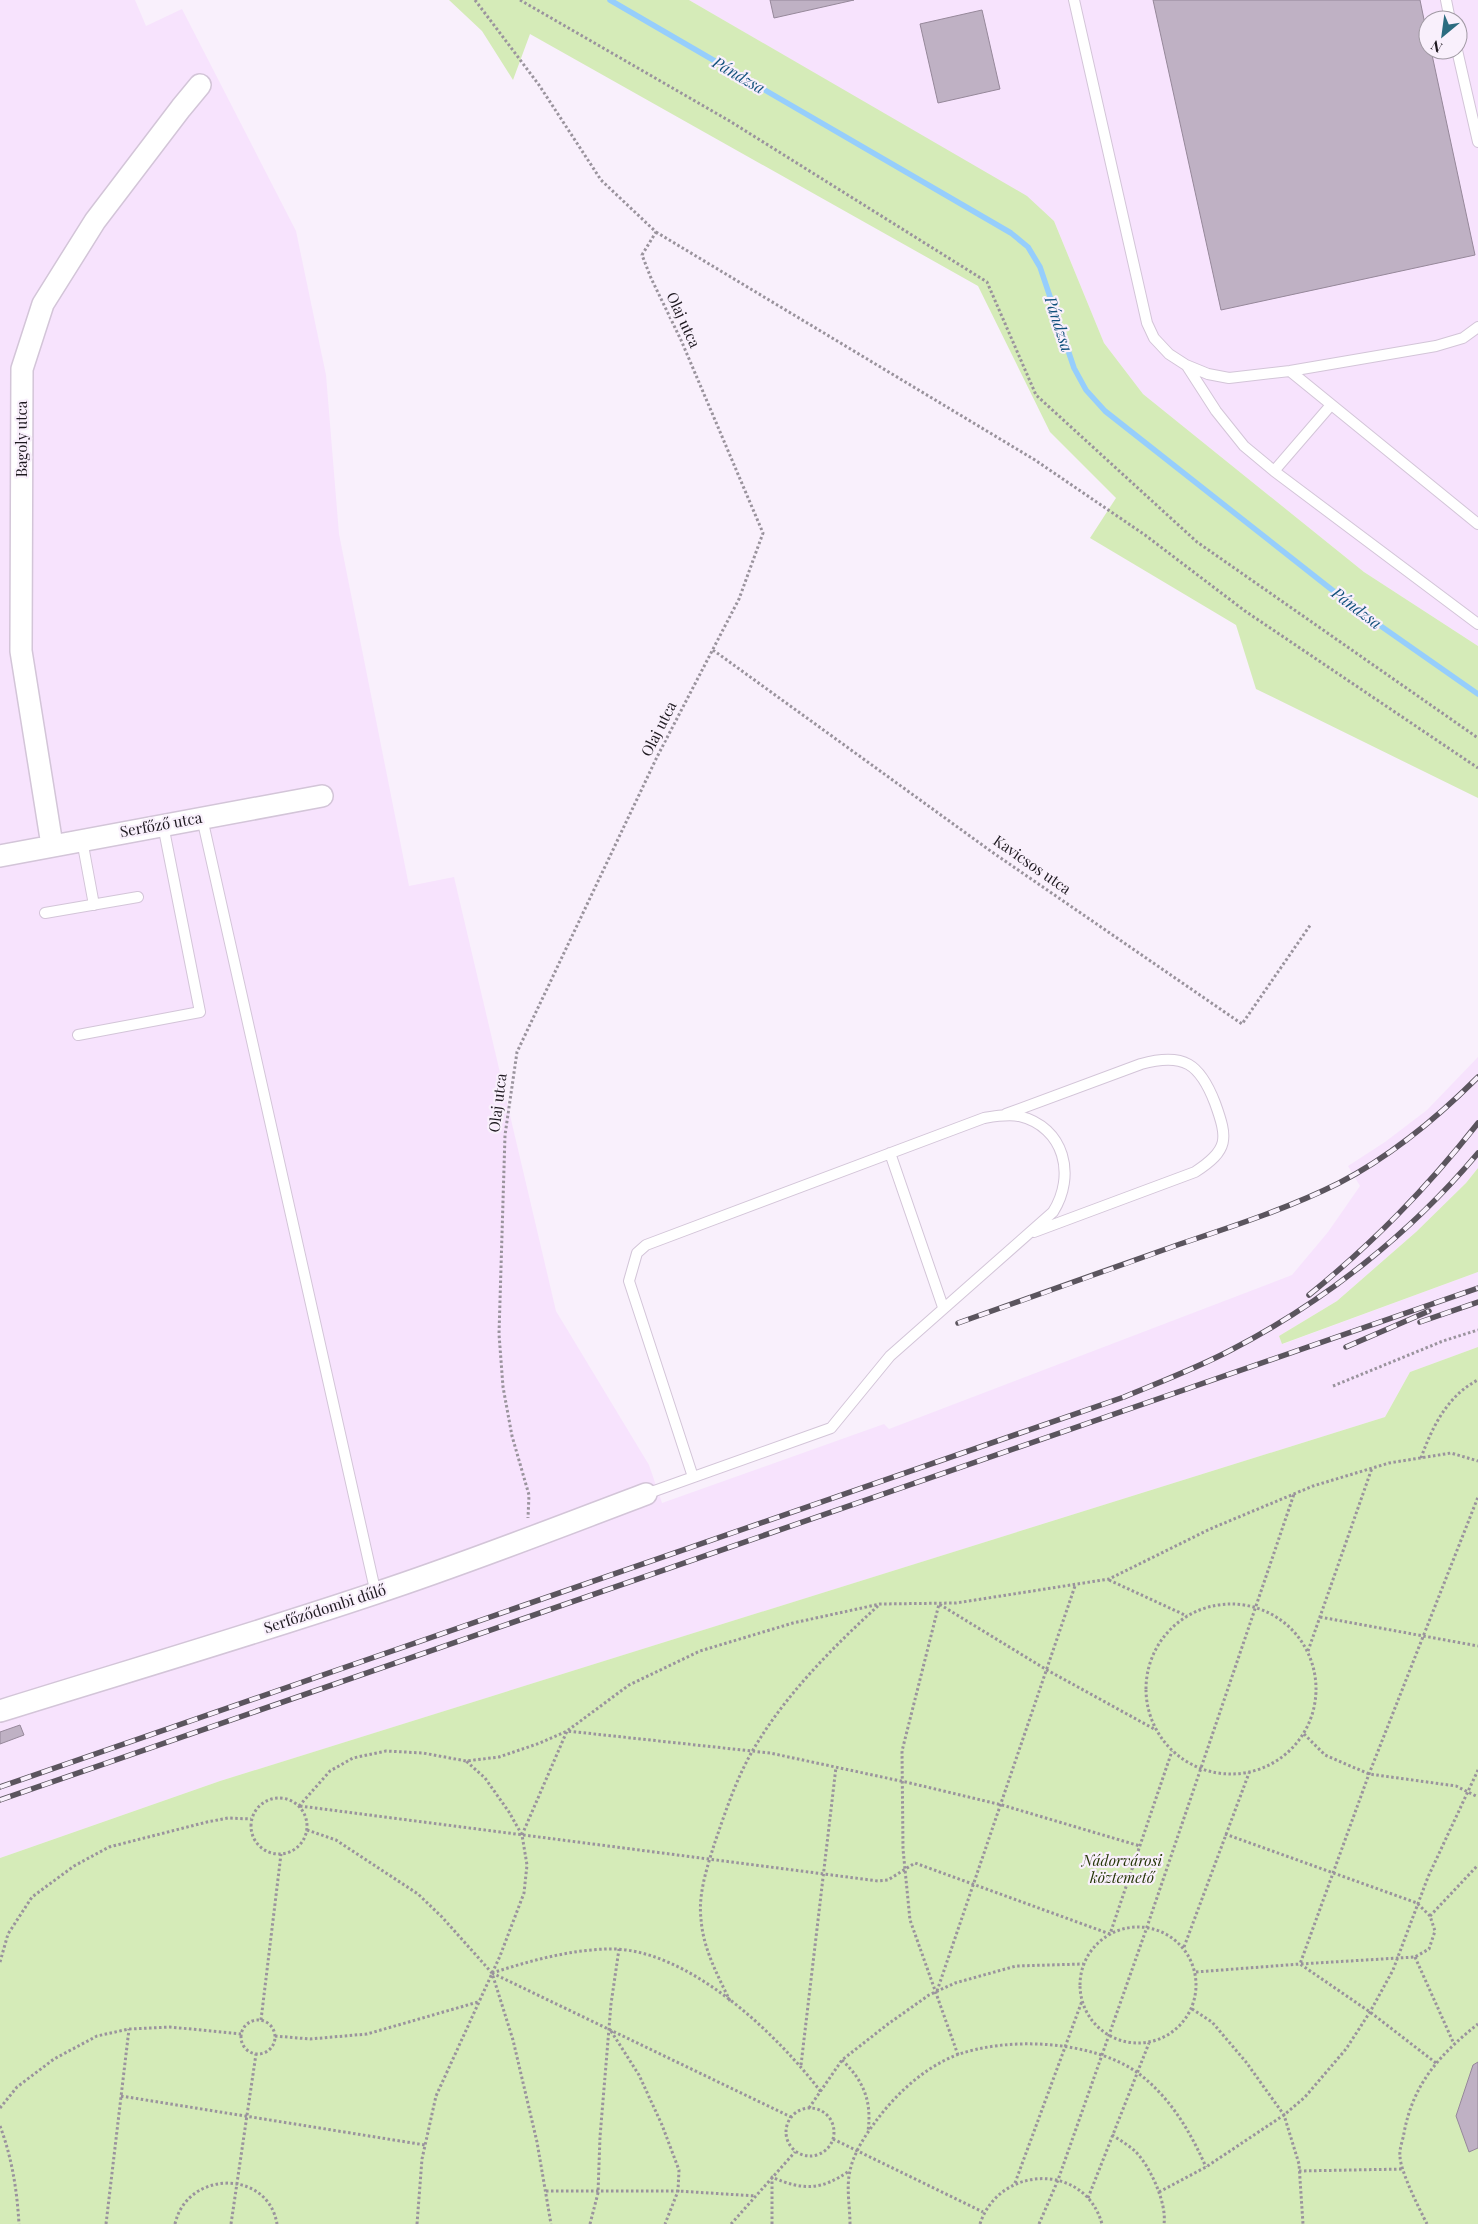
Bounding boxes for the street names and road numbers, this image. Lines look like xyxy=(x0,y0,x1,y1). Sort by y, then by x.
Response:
street label: Olaj utca xyxy=(662,288,706,351)
street label: Bagoly utca xyxy=(11,400,31,477)
street label: Olaj utca xyxy=(636,697,681,759)
street label: Serfőző utca xyxy=(118,807,204,841)
street label: Kavicsos utca xyxy=(990,830,1076,899)
street label: Olaj utca xyxy=(483,1072,511,1134)
street label: Serfőződombi dűlő xyxy=(261,1579,388,1637)

